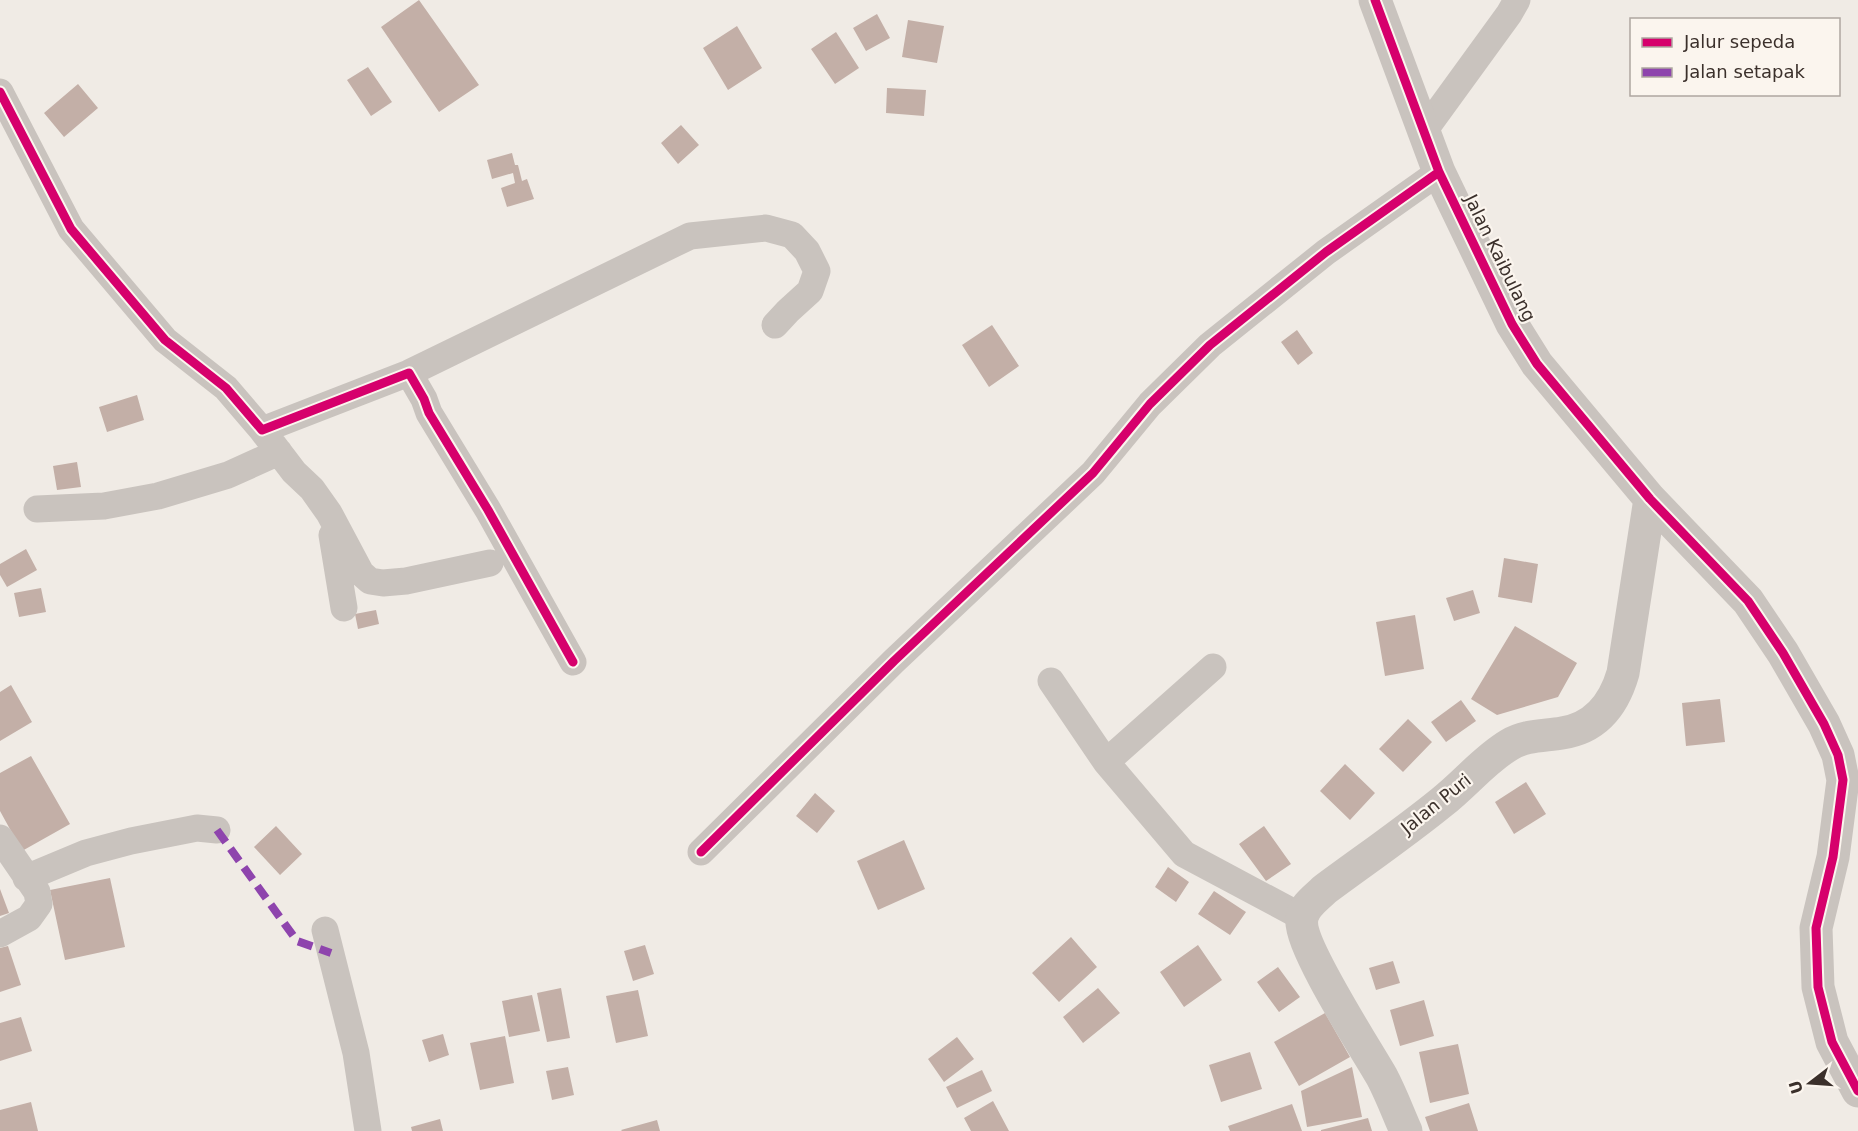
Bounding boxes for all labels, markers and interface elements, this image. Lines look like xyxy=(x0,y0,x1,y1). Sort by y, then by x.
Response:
legend xyxy=(1630,18,1840,96)
text: Jalur sepeda xyxy=(1683,31,1795,52)
text: Jalan setapak xyxy=(1683,61,1805,82)
street label: Jalan Kaibulang xyxy=(1460,190,1540,325)
street label: Jalan Puri xyxy=(1396,769,1475,839)
north arrow xyxy=(1780,1053,1840,1113)
text: U xyxy=(1785,1078,1807,1096)

